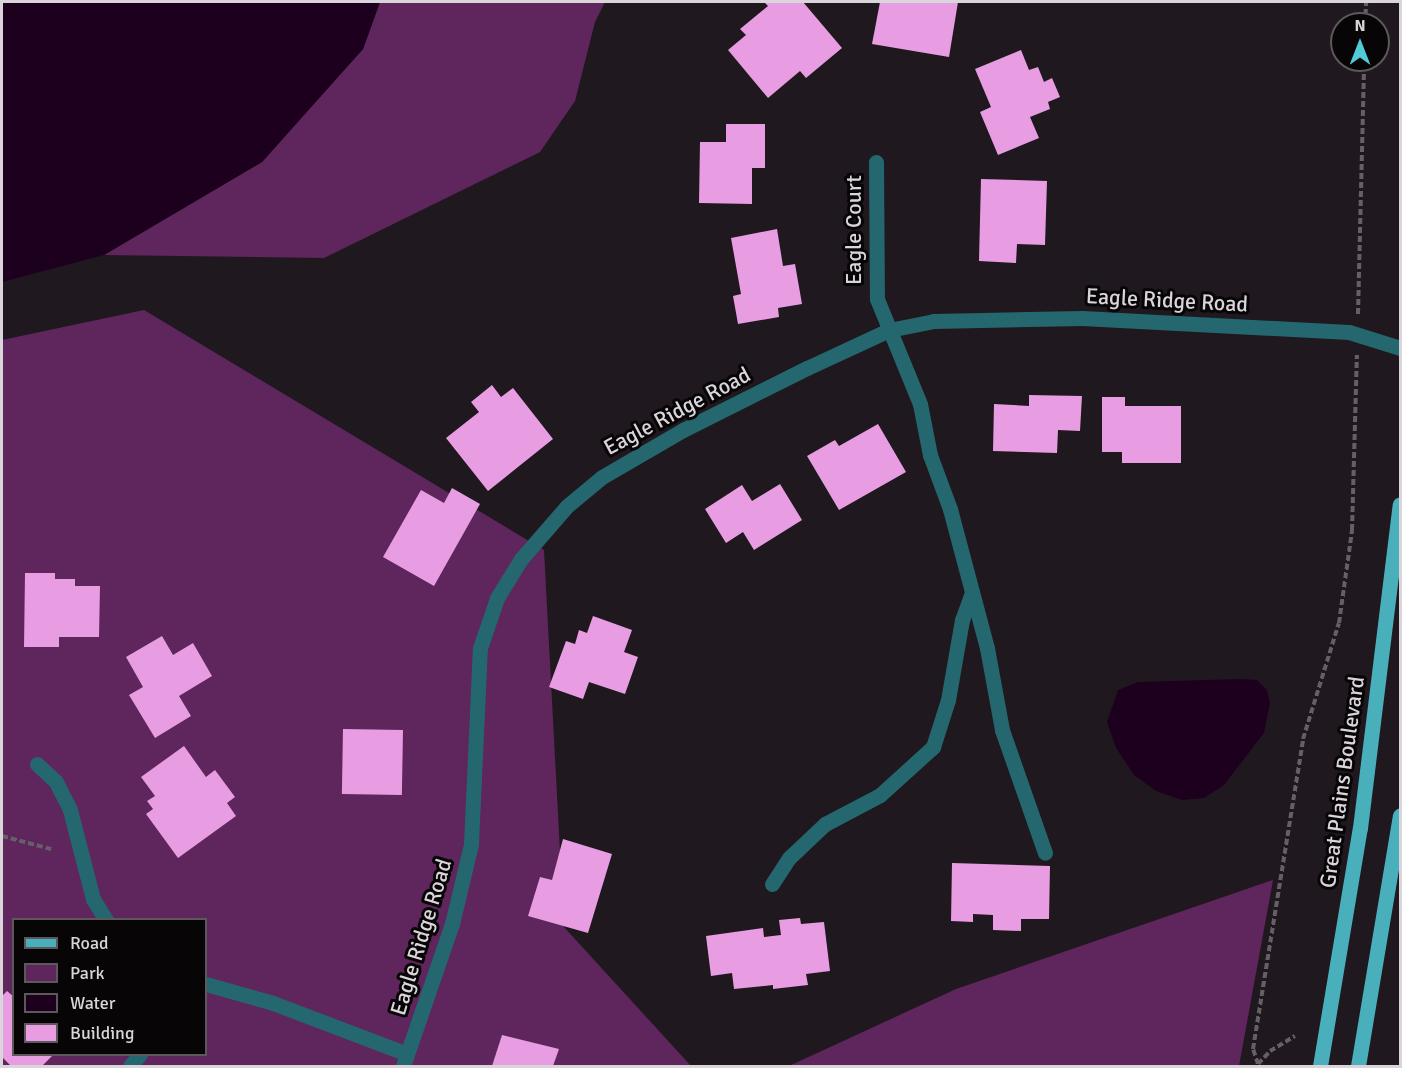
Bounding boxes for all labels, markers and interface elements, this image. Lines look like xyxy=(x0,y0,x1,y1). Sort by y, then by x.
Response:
north arrow xyxy=(1330,12,1390,72)
text: N xyxy=(1354,16,1366,36)
street label: Eagle Court xyxy=(841,175,867,285)
street label: Eagle Ridge Road xyxy=(1085,283,1249,317)
street label: Eagle Ridge Road xyxy=(599,361,755,461)
street label: Great Plains Boulevard xyxy=(1314,675,1370,889)
street label: Eagle Ridge Road xyxy=(385,855,457,1019)
legend xyxy=(12,918,207,1056)
text: Road xyxy=(70,932,109,954)
text: Park xyxy=(70,962,105,984)
text: Water xyxy=(70,992,115,1014)
text: Building xyxy=(70,1022,134,1044)

